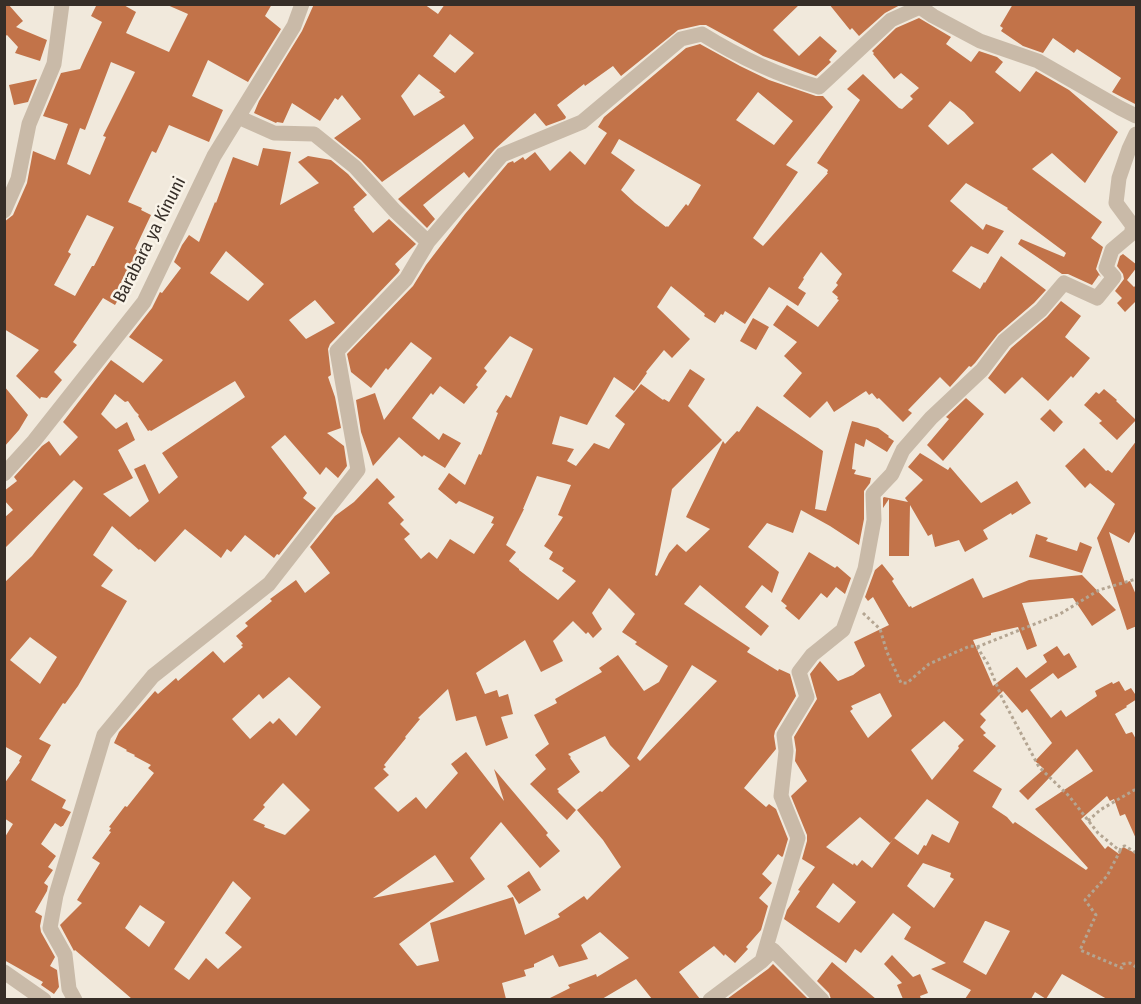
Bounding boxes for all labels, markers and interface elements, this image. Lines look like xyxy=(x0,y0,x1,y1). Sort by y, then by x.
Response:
street label: Barabara ya Kinuni xyxy=(109,174,191,306)

